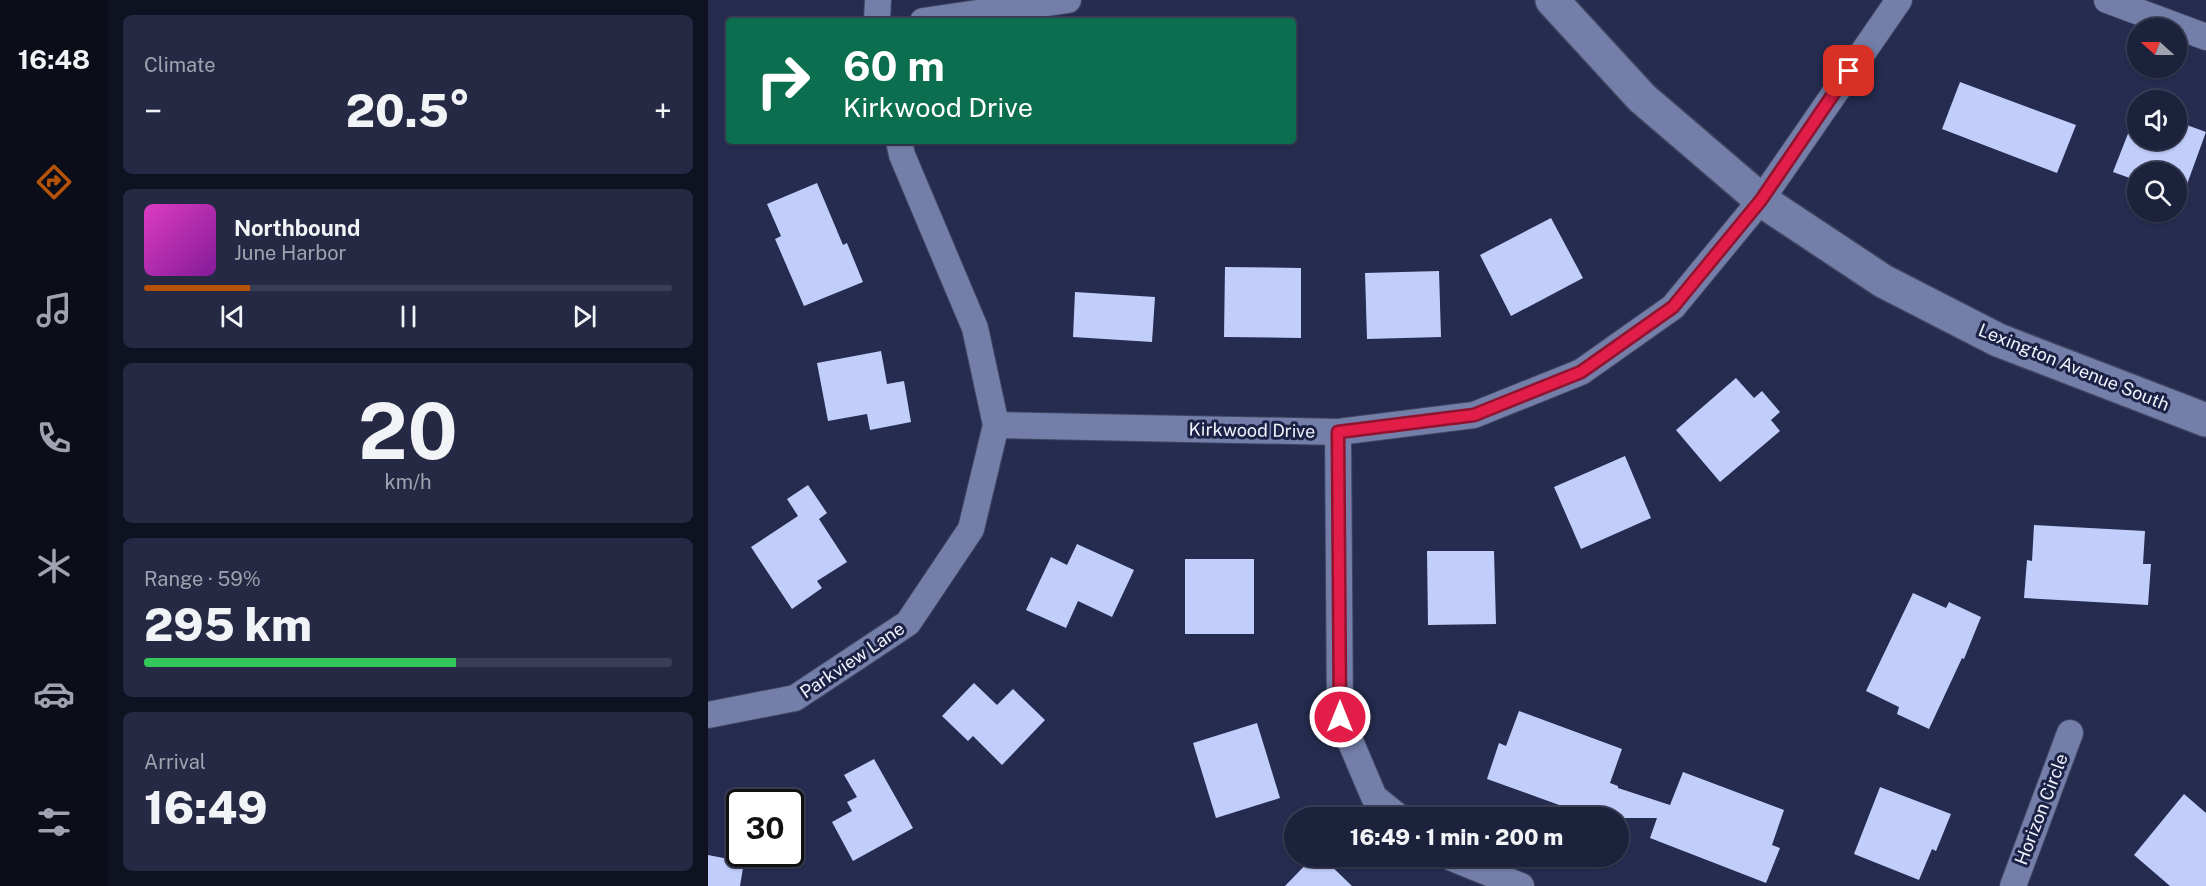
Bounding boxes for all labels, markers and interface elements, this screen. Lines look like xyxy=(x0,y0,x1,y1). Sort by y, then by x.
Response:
north arrow xyxy=(2127,18,2187,78)
map controls xyxy=(2127,18,2187,222)
text: 60 m xyxy=(843,41,945,90)
icon: right xyxy=(744,42,822,120)
text: 16:48 xyxy=(18,43,90,75)
pin xyxy=(1823,45,1874,96)
text: Climate xyxy=(144,53,216,77)
icon: arrive xyxy=(1832,54,1865,87)
text: 20.5° xyxy=(346,84,470,137)
button: sound xyxy=(2127,90,2187,150)
text: Kirkwood Drive xyxy=(843,91,1033,123)
text: − xyxy=(144,92,162,130)
text: + xyxy=(654,92,672,130)
icon: directions xyxy=(33,161,75,203)
button: search xyxy=(2127,162,2187,222)
text: Northbound xyxy=(234,215,360,241)
text: June Harbor xyxy=(234,241,346,265)
icon: music xyxy=(33,289,75,331)
icon: previous xyxy=(216,300,249,333)
icon: pause xyxy=(392,300,425,333)
icon: next xyxy=(568,300,601,333)
street label: Lexington Avenue South xyxy=(1976,319,2172,415)
text: 20 xyxy=(358,385,458,477)
icon: phone xyxy=(33,417,75,459)
street label: Kirkwood Drive xyxy=(1189,418,1315,442)
text: km/h xyxy=(384,470,432,494)
icon: climate xyxy=(33,545,75,587)
text: Range · 59% xyxy=(144,567,261,591)
text: 295 km xyxy=(144,598,312,651)
street label: Parkview Lane xyxy=(796,617,908,703)
icon: car xyxy=(33,673,75,715)
position arrow xyxy=(1308,685,1372,749)
text: Arrival xyxy=(144,750,206,774)
street label: Horizon Circle xyxy=(2010,750,2072,868)
text: 16:49 xyxy=(144,781,268,834)
speed limit sign: 30 xyxy=(726,789,804,867)
icon: filters xyxy=(33,801,75,843)
text: 16:49 · 1 min · 200 m xyxy=(1350,824,1563,850)

